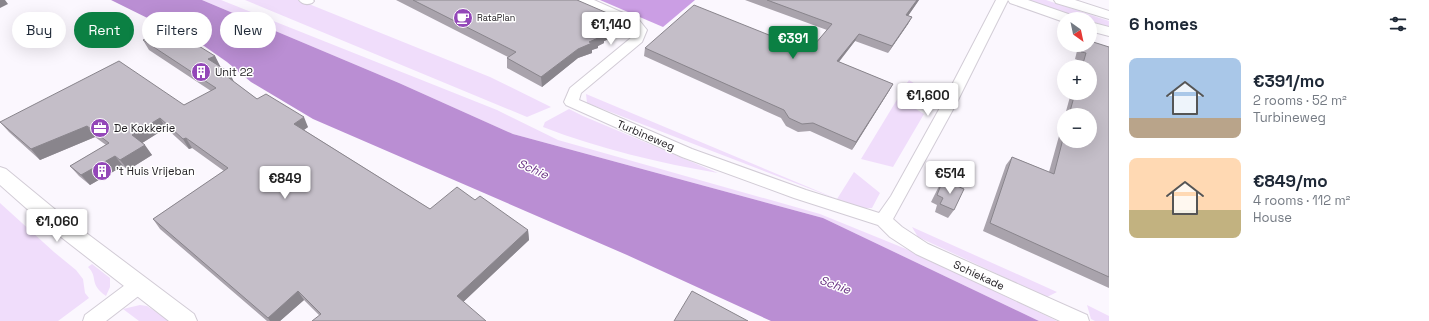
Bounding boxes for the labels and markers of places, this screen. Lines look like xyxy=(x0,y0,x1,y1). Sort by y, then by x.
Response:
cafe icon: RataPlan xyxy=(452,7,474,29)
place label: RataPlan xyxy=(477,12,515,24)
pin: €1,140 xyxy=(578,12,644,46)
pin: €391 xyxy=(769,26,817,60)
building icon: Unit 22 xyxy=(190,61,212,83)
place label: Unit 22 xyxy=(215,65,253,79)
pin: €1,600 xyxy=(895,83,961,117)
office icon: De Kokkerie xyxy=(89,117,111,139)
place label: De Kokkerie xyxy=(114,121,175,135)
building icon: 't Huis Vrijeban xyxy=(91,160,113,182)
pin: €514 xyxy=(926,161,974,195)
place label: 't Huis Vrijeban xyxy=(116,164,195,178)
pin: €849 xyxy=(261,166,309,200)
pin: €1,060 xyxy=(24,209,90,243)

